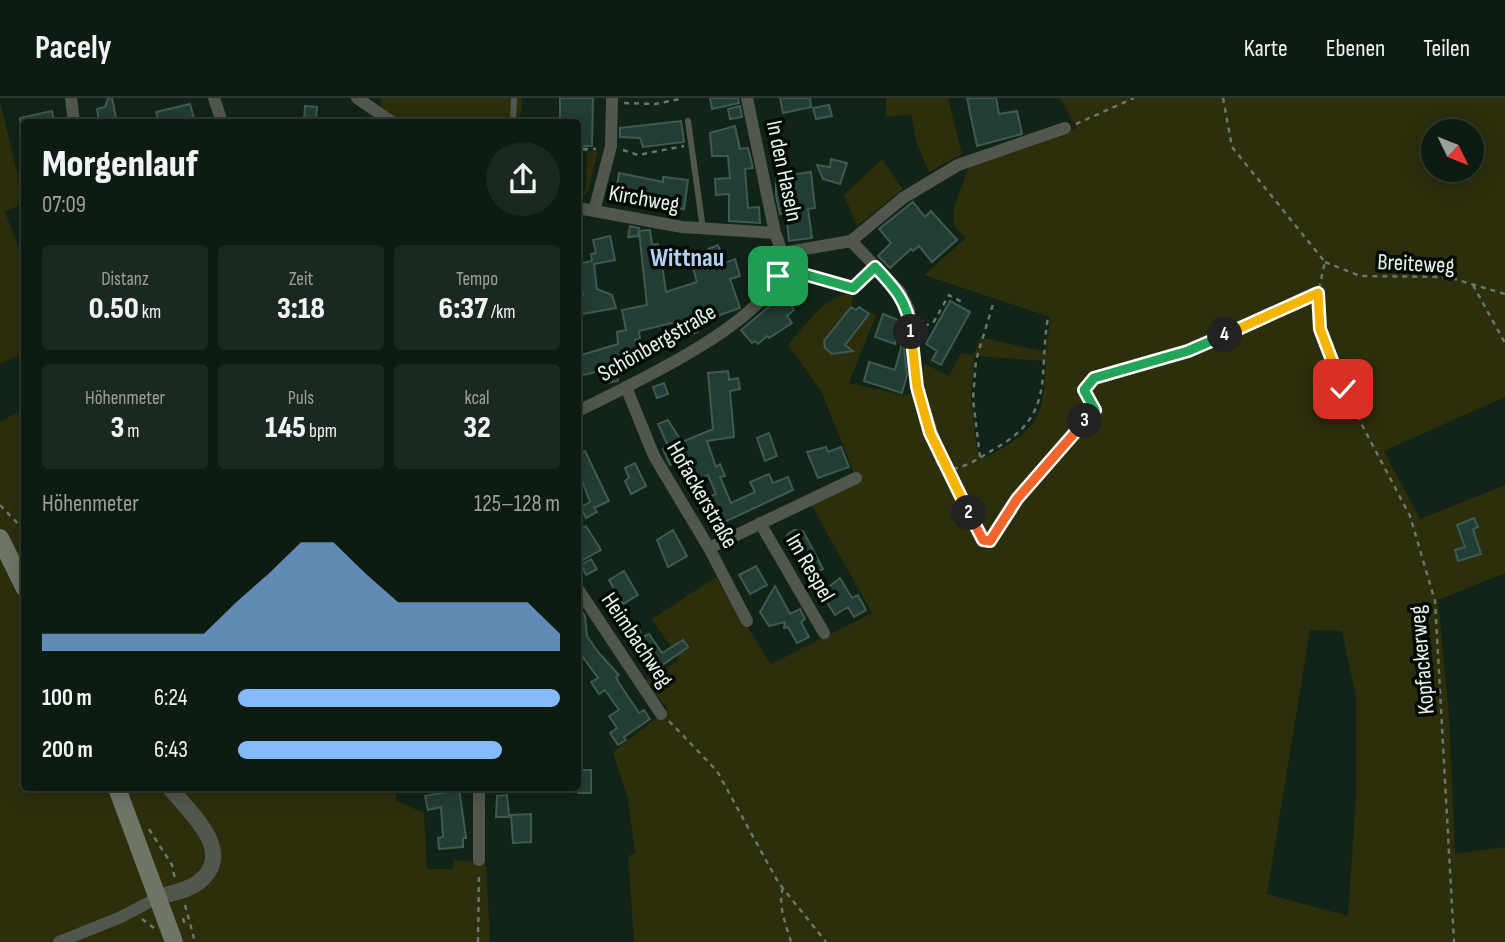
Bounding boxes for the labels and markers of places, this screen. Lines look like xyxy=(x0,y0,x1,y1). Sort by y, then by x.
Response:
pin xyxy=(748,246,808,306)
pin: 1 xyxy=(894,314,928,350)
pin: 4 xyxy=(1208,317,1242,352)
pin xyxy=(1313,359,1373,419)
pin: 3 xyxy=(1068,404,1102,438)
pin: 2 xyxy=(951,496,986,530)

